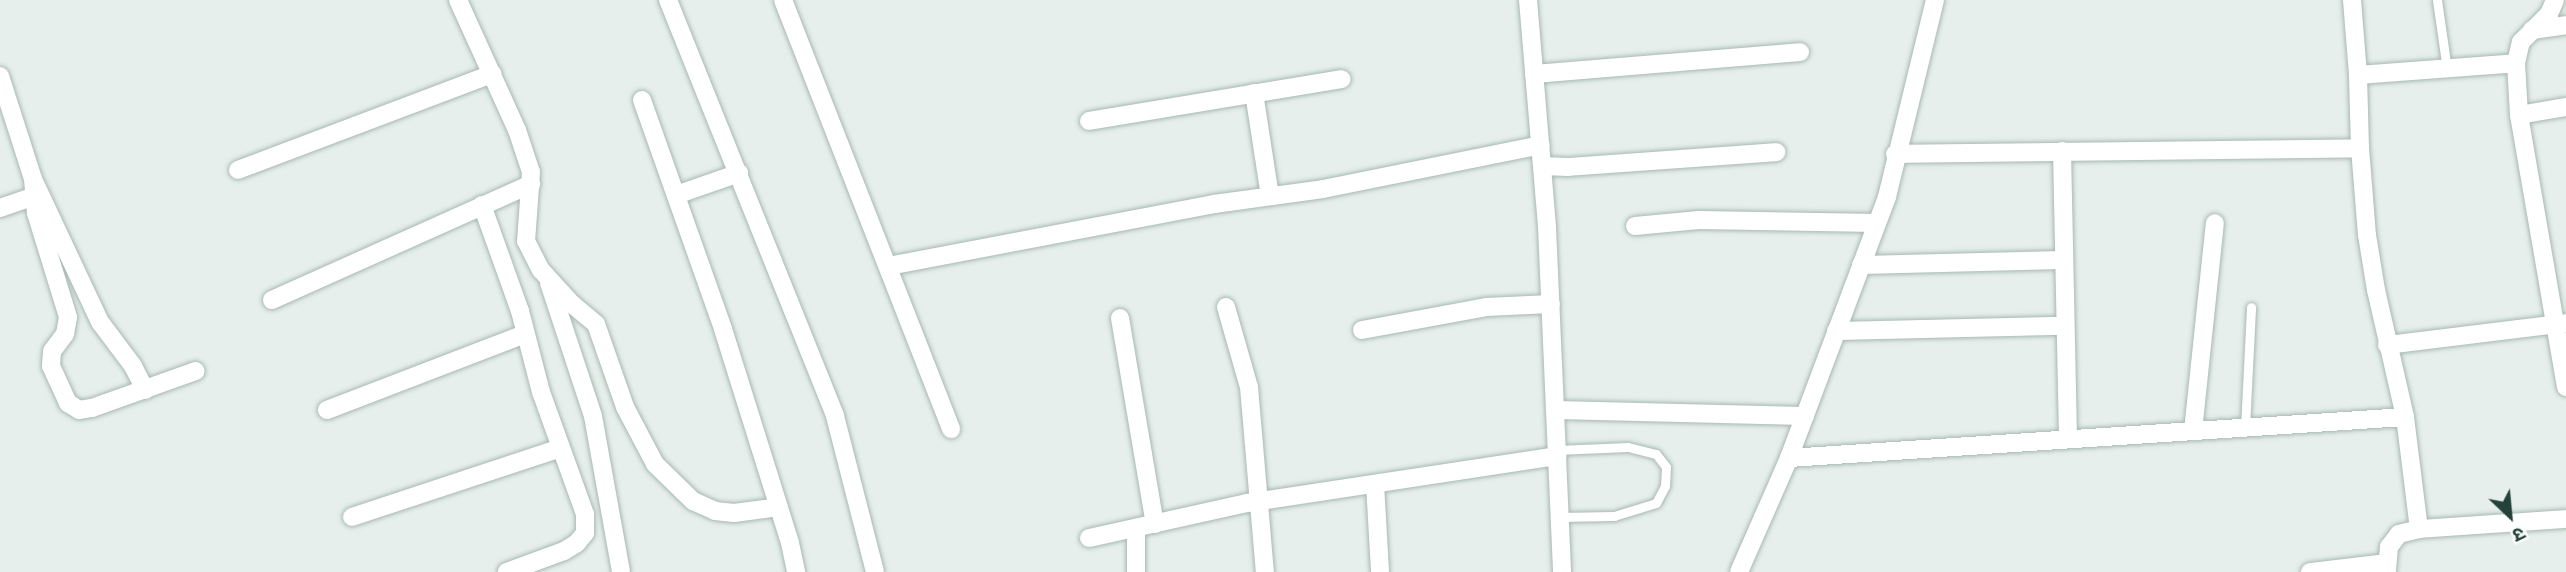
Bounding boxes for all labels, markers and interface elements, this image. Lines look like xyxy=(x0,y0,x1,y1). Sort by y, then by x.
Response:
north arrow xyxy=(2475,481,2545,551)
text: उ xyxy=(2509,521,2530,549)

